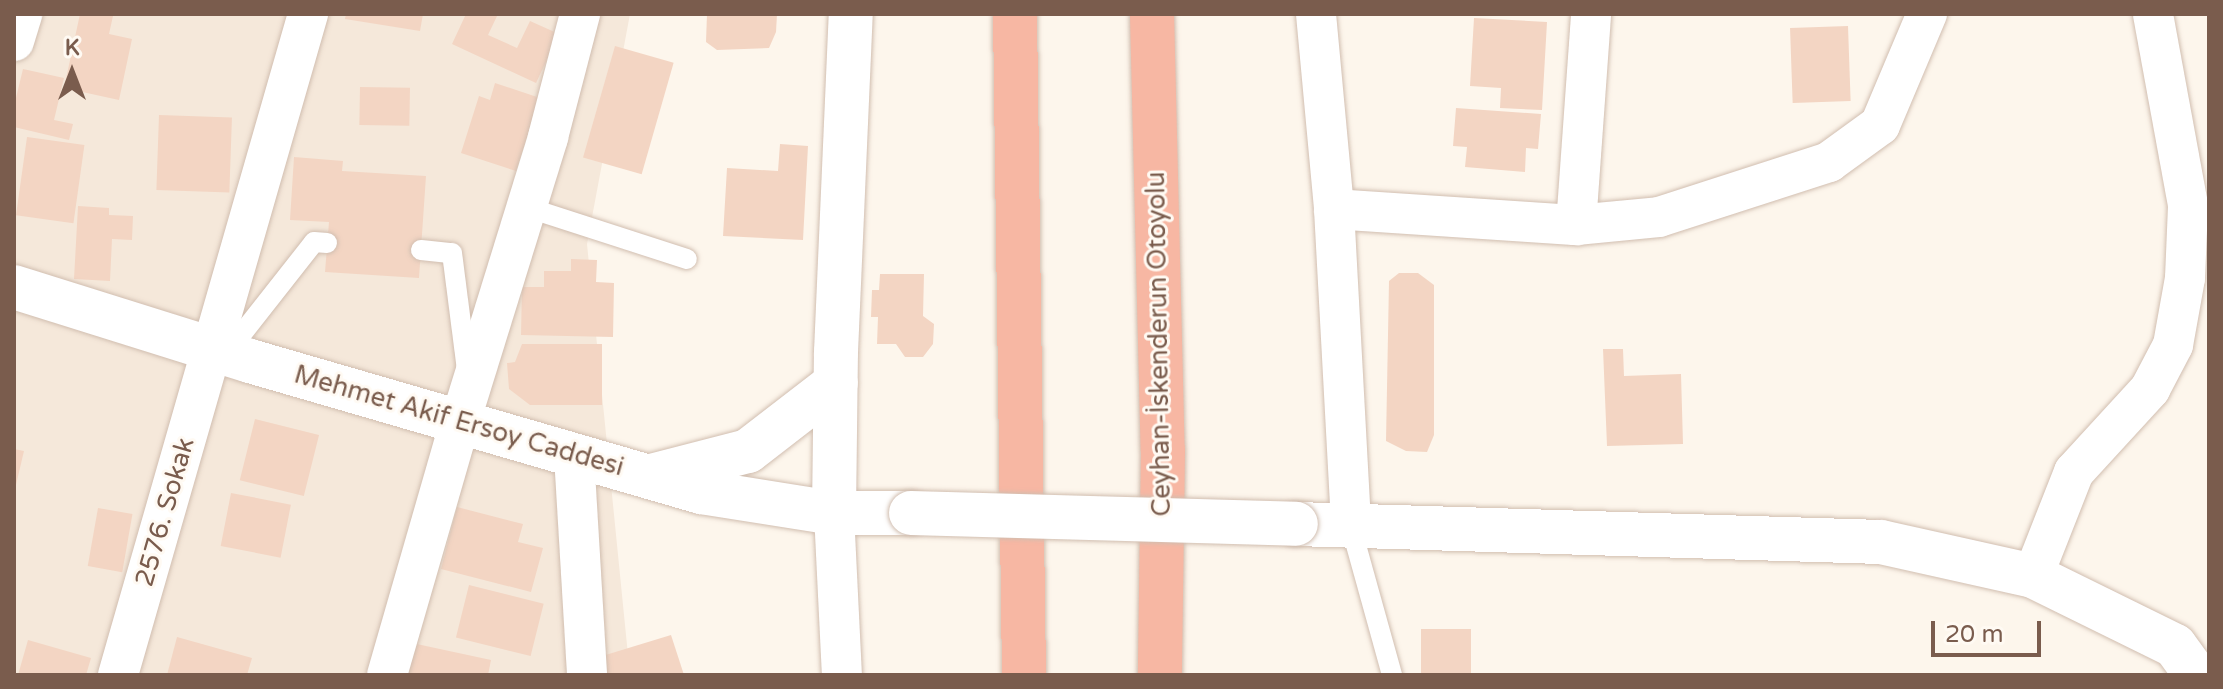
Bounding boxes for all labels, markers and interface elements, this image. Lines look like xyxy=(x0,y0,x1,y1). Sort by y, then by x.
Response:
north arrow xyxy=(32,32,112,112)
text: K xyxy=(65,35,79,61)
street label: Ceyhan-İskenderun Otoyolu xyxy=(1140,171,1178,517)
street label: Mehmet Akif Ersoy Caddesi xyxy=(291,359,627,483)
street label: 2576. Sokak xyxy=(129,434,201,590)
scale bar xyxy=(1935,605,2045,655)
text: 20 m xyxy=(1945,620,2003,649)

